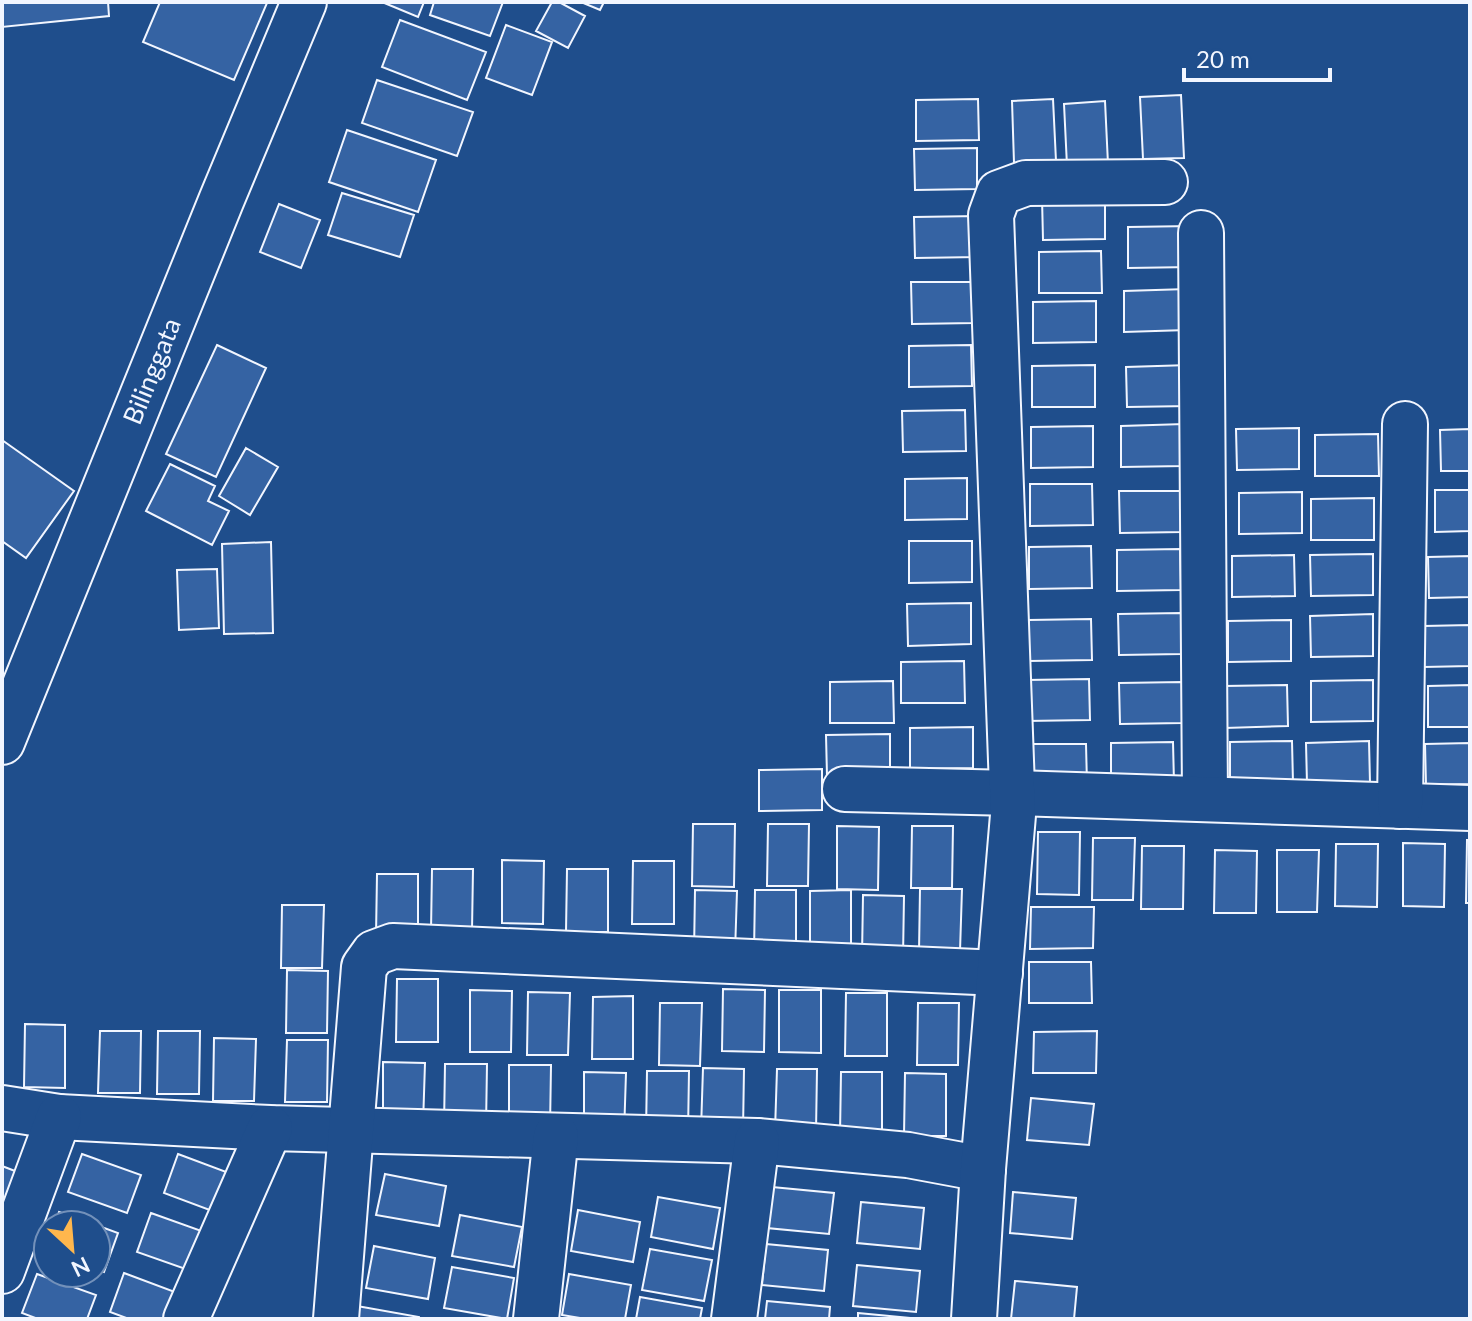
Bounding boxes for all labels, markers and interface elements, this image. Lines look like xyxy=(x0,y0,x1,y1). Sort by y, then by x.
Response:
scale bar xyxy=(1184,32,1330,82)
text: 20 m xyxy=(1196,44,1250,73)
street label: Bilinggata xyxy=(115,313,187,429)
north arrow xyxy=(32,1209,112,1289)
text: N xyxy=(67,1252,95,1283)

